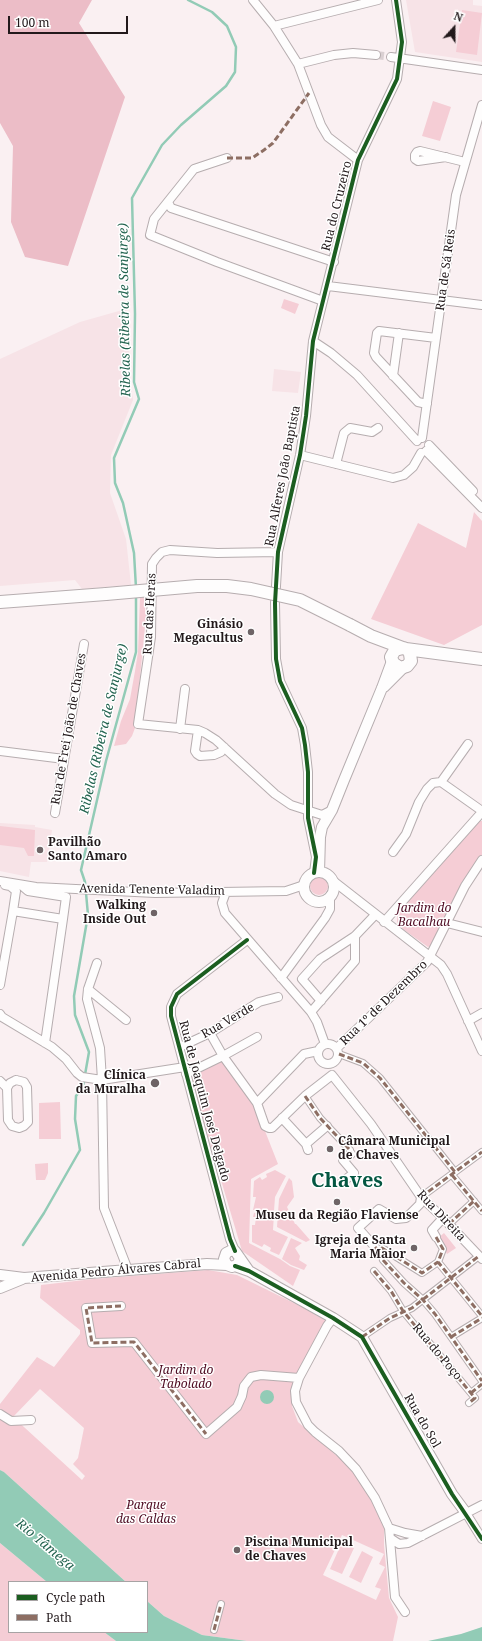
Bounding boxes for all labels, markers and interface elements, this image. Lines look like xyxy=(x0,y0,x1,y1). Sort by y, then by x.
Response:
scale bar xyxy=(10,8,130,34)
north arrow xyxy=(434,8,474,48)
text: N xyxy=(452,8,465,25)
text: 100 m xyxy=(15,14,50,31)
street label: Rua do Cruzeiro xyxy=(319,159,355,253)
water label: Ribelas (Ribeira de Sanjurge) xyxy=(116,223,134,397)
street label: Rua de Sá Reis xyxy=(433,228,459,312)
street label: Rua Alferes João Baptista xyxy=(262,404,304,548)
street label: Rua das Heras xyxy=(141,573,159,655)
place label: Ginásio Megacultus xyxy=(174,618,243,646)
marker: Ginásio Megacultus xyxy=(246,627,256,637)
water label: Ribelas (Ribeira de Sanjurge) xyxy=(77,643,131,815)
street label: Rua de Frei João de Chaves xyxy=(49,652,89,806)
place label: Pavilhão Santo Amaro xyxy=(48,836,127,864)
marker: Pavilhão Santo Amaro xyxy=(35,845,45,855)
street label: Avenida Tenente Valadim xyxy=(79,882,225,898)
place label: Walking Inside Out xyxy=(83,899,146,927)
park label: Jardim do Bacalhau xyxy=(397,902,451,930)
marker: Walking Inside Out xyxy=(149,908,159,918)
street label: Rua 1º de Dezembro xyxy=(337,958,431,1048)
street label: Rua Verde xyxy=(199,1000,257,1042)
street label: Rua de Joaquim José Delgado xyxy=(176,1019,232,1183)
place label: Clínica da Muralha xyxy=(76,1069,146,1097)
marker: Clínica da Muralha xyxy=(149,1077,161,1089)
place label: Câmara Municipal de Chaves xyxy=(338,1135,450,1163)
marker: Câmara Municipal de Chaves xyxy=(325,1144,335,1154)
district label: Chaves xyxy=(311,1169,383,1193)
street label: Rua Direita xyxy=(414,1187,468,1245)
marker: Museu da Região Flaviense xyxy=(332,1197,342,1207)
place label: Museu da Região Flaviense xyxy=(255,1209,419,1223)
place label: Igreja de Santa Maria Maior xyxy=(315,1234,406,1262)
marker: Igreja de Santa Maria Maior xyxy=(409,1243,419,1253)
street label: Avenida Pedro Álvares Cabral xyxy=(30,1256,202,1286)
street label: Rua do Poço xyxy=(409,1321,465,1383)
park label: Jardim do Tabolado xyxy=(159,1364,213,1392)
street label: Rua do Sol xyxy=(401,1391,443,1451)
park label: Parque das Caldas xyxy=(116,1499,176,1527)
water label: Rio Tâmega xyxy=(13,1516,77,1574)
place label: Piscina Municipal de Chaves xyxy=(245,1536,353,1564)
marker: Piscina Municipal de Chaves xyxy=(232,1545,242,1555)
legend xyxy=(8,1581,148,1633)
text: Cycle path xyxy=(46,1589,105,1606)
text: Path xyxy=(46,1609,72,1626)

